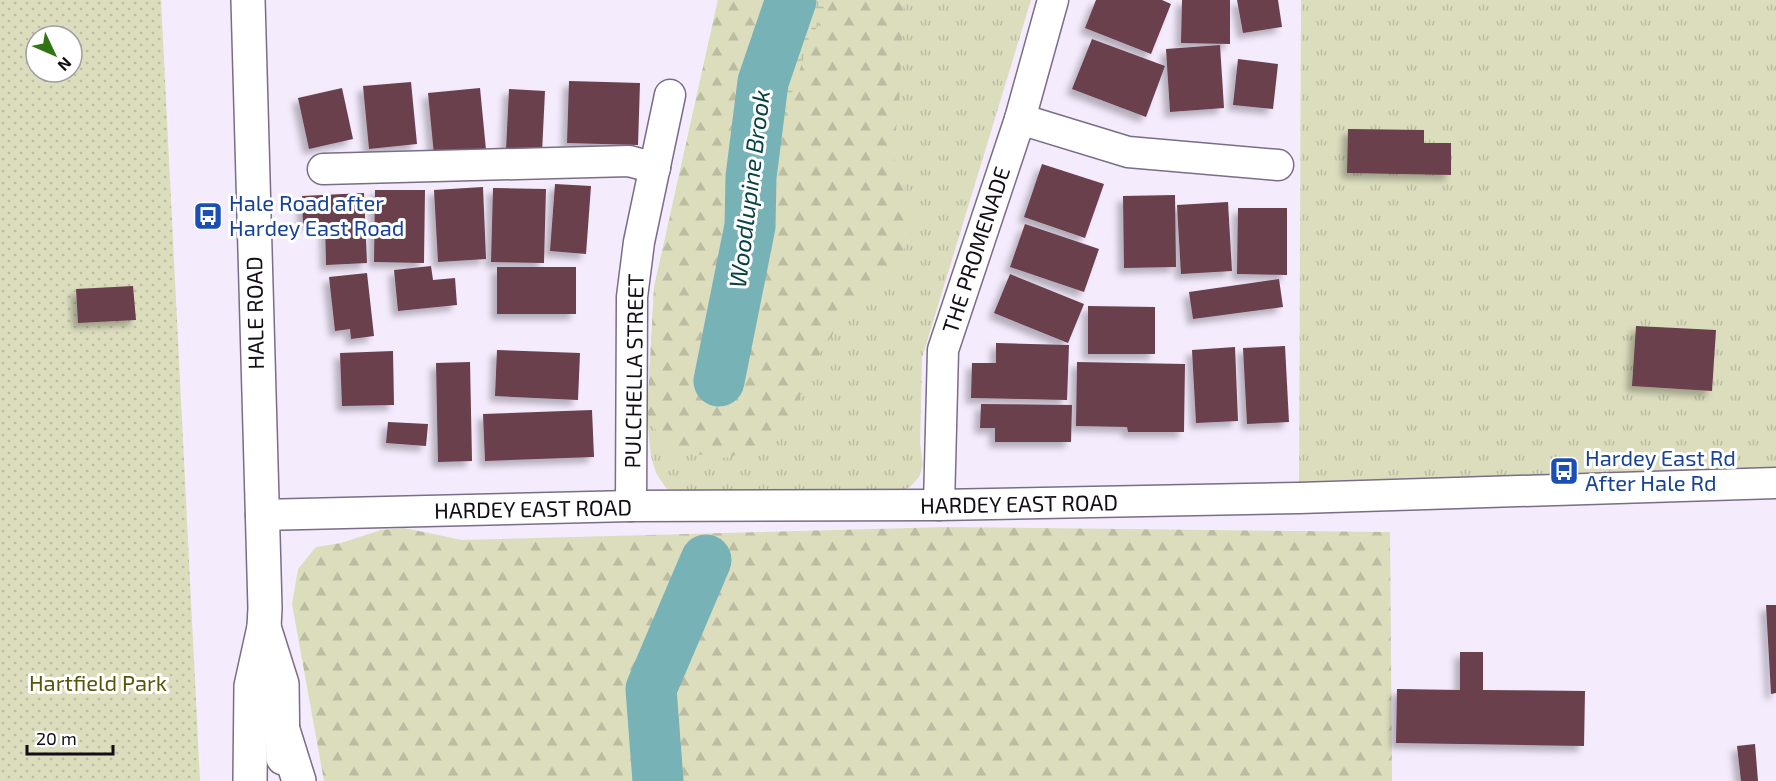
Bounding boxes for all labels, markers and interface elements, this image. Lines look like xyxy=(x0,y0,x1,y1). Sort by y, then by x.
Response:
north arrow xyxy=(24,24,84,84)
text: N xyxy=(54,54,76,76)
water label: Woodlupine Brook xyxy=(722,88,775,289)
street label: THE PROMENADE xyxy=(936,163,1014,336)
place label: Hale Road after Hardey East Road xyxy=(229,189,404,240)
bus stop icon: Hale Road after Hardey East Road xyxy=(192,200,224,232)
street label: HALE ROAD xyxy=(240,256,268,370)
street label: PULCHELLA STREET xyxy=(618,273,648,469)
place label: Hardey East Rd After Hale Rd xyxy=(1585,444,1736,495)
bus stop icon: Hardey East Rd After Hale Rd xyxy=(1548,455,1580,487)
street label: HARDEY EAST ROAD xyxy=(920,488,1118,518)
street label: HARDEY EAST ROAD xyxy=(434,493,632,523)
park label: Hartfield Park xyxy=(29,669,167,695)
scale bar xyxy=(27,718,112,756)
text: 20 m xyxy=(36,727,77,749)

